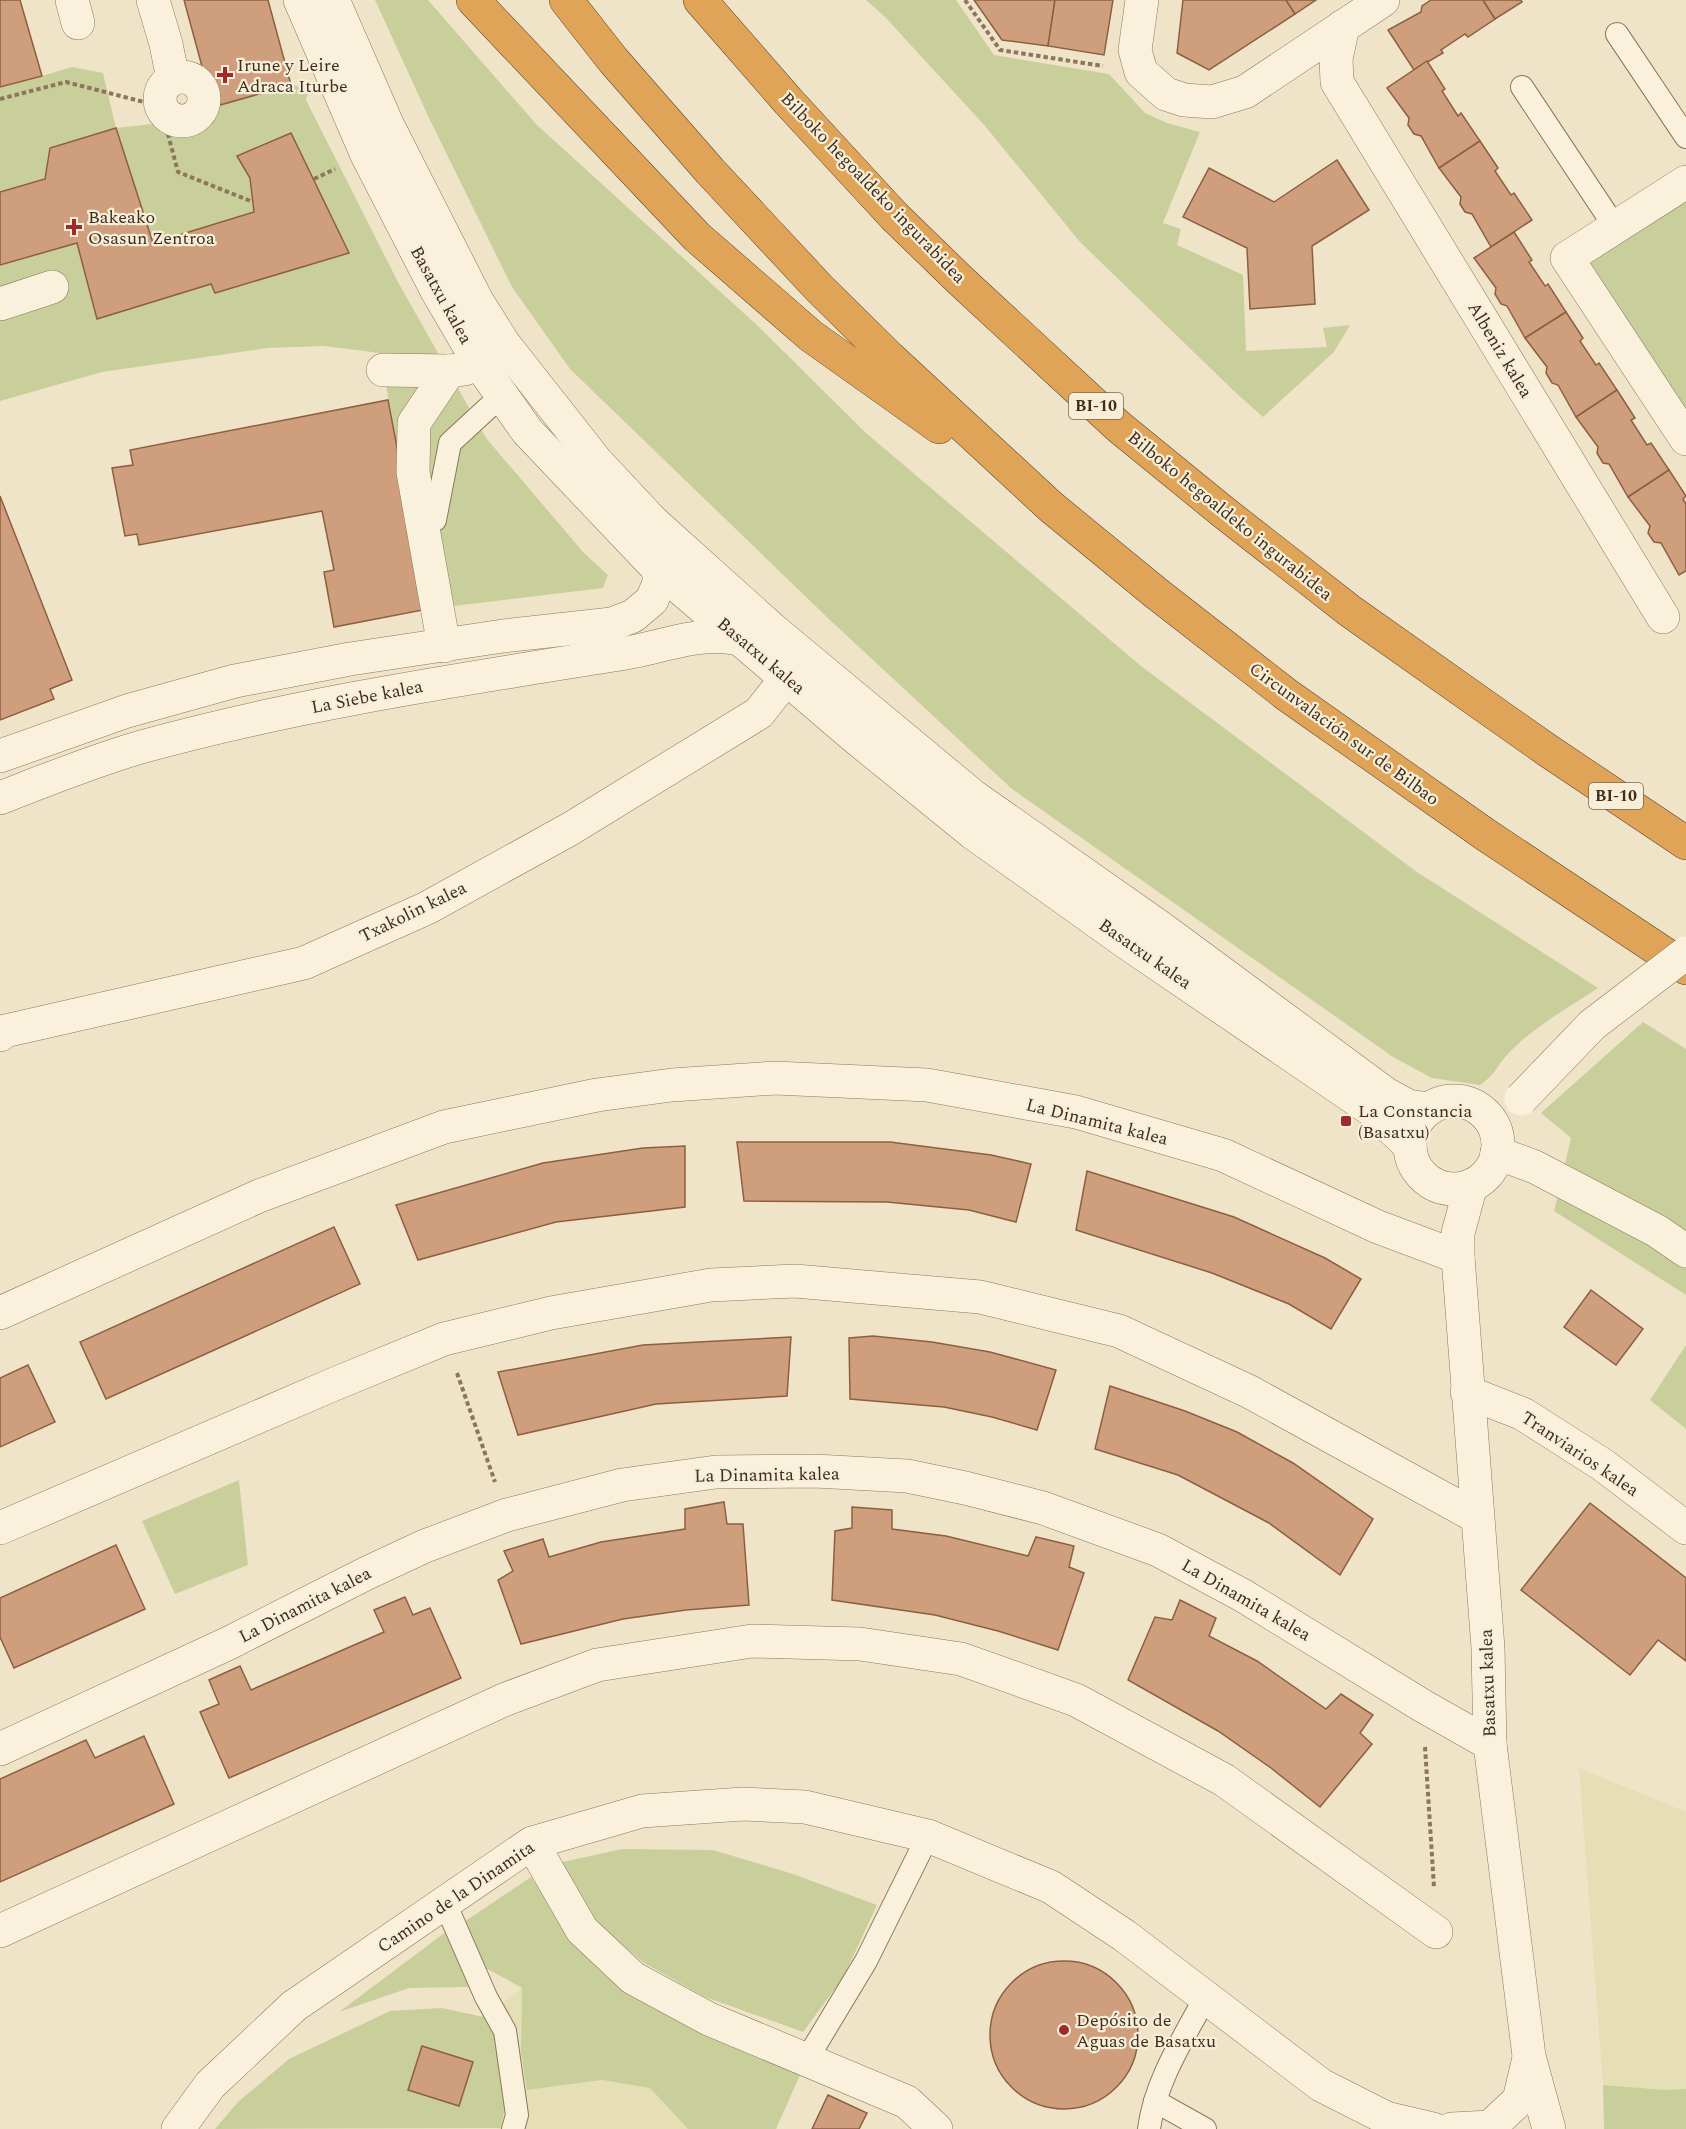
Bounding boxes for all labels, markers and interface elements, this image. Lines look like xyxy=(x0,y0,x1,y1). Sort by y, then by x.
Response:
place label: Irune y Leire Adraca Iturbe xyxy=(237,52,348,100)
marker: Irune y Leire Adraca Iturbe xyxy=(218,68,232,82)
street label: Bilboko hegoaldeko ingurabidea xyxy=(774,86,972,290)
place label: Bakeako Osasun Zentroa xyxy=(88,204,215,252)
marker: Bakeako Osasun Zentroa xyxy=(65,218,83,236)
street label: Basatxu kalea xyxy=(403,241,479,349)
street label: Albeniz kalea xyxy=(1461,297,1540,403)
road number: BI-10 xyxy=(1069,393,1123,419)
street label: Bilboko hegoaldeko ingurabidea xyxy=(1122,425,1339,608)
street label: Basatxu kalea xyxy=(711,611,811,701)
street label: Circunvalación sur de Bilbao xyxy=(1243,656,1445,812)
street label: La Siebe kalea xyxy=(309,673,425,721)
road number: BI-10 xyxy=(1589,783,1643,809)
street label: Txakolin kalea xyxy=(355,874,471,950)
street label: Basatxu kalea xyxy=(1093,912,1197,996)
street label: La Dinamita kalea xyxy=(1023,1091,1171,1153)
place label: La Constancia (Basatxu) xyxy=(1358,1098,1472,1146)
marker: La Constancia (Basatxu) xyxy=(1339,1114,1353,1128)
street label: Tranviarios kalea xyxy=(1516,1404,1645,1504)
street label: La Dinamita kalea xyxy=(694,1460,840,1490)
street label: La Dinamita kalea xyxy=(1176,1552,1316,1648)
street label: La Dinamita kalea xyxy=(234,1560,376,1650)
street label: Basatxu kalea xyxy=(1473,1628,1503,1738)
street label: Camino de la Dinamita xyxy=(372,1834,540,1960)
place label: Depósito de Aguas de Basatxu xyxy=(1076,2007,1216,2055)
marker: Depósito de Aguas de Basatxu xyxy=(1057,2023,1071,2037)

